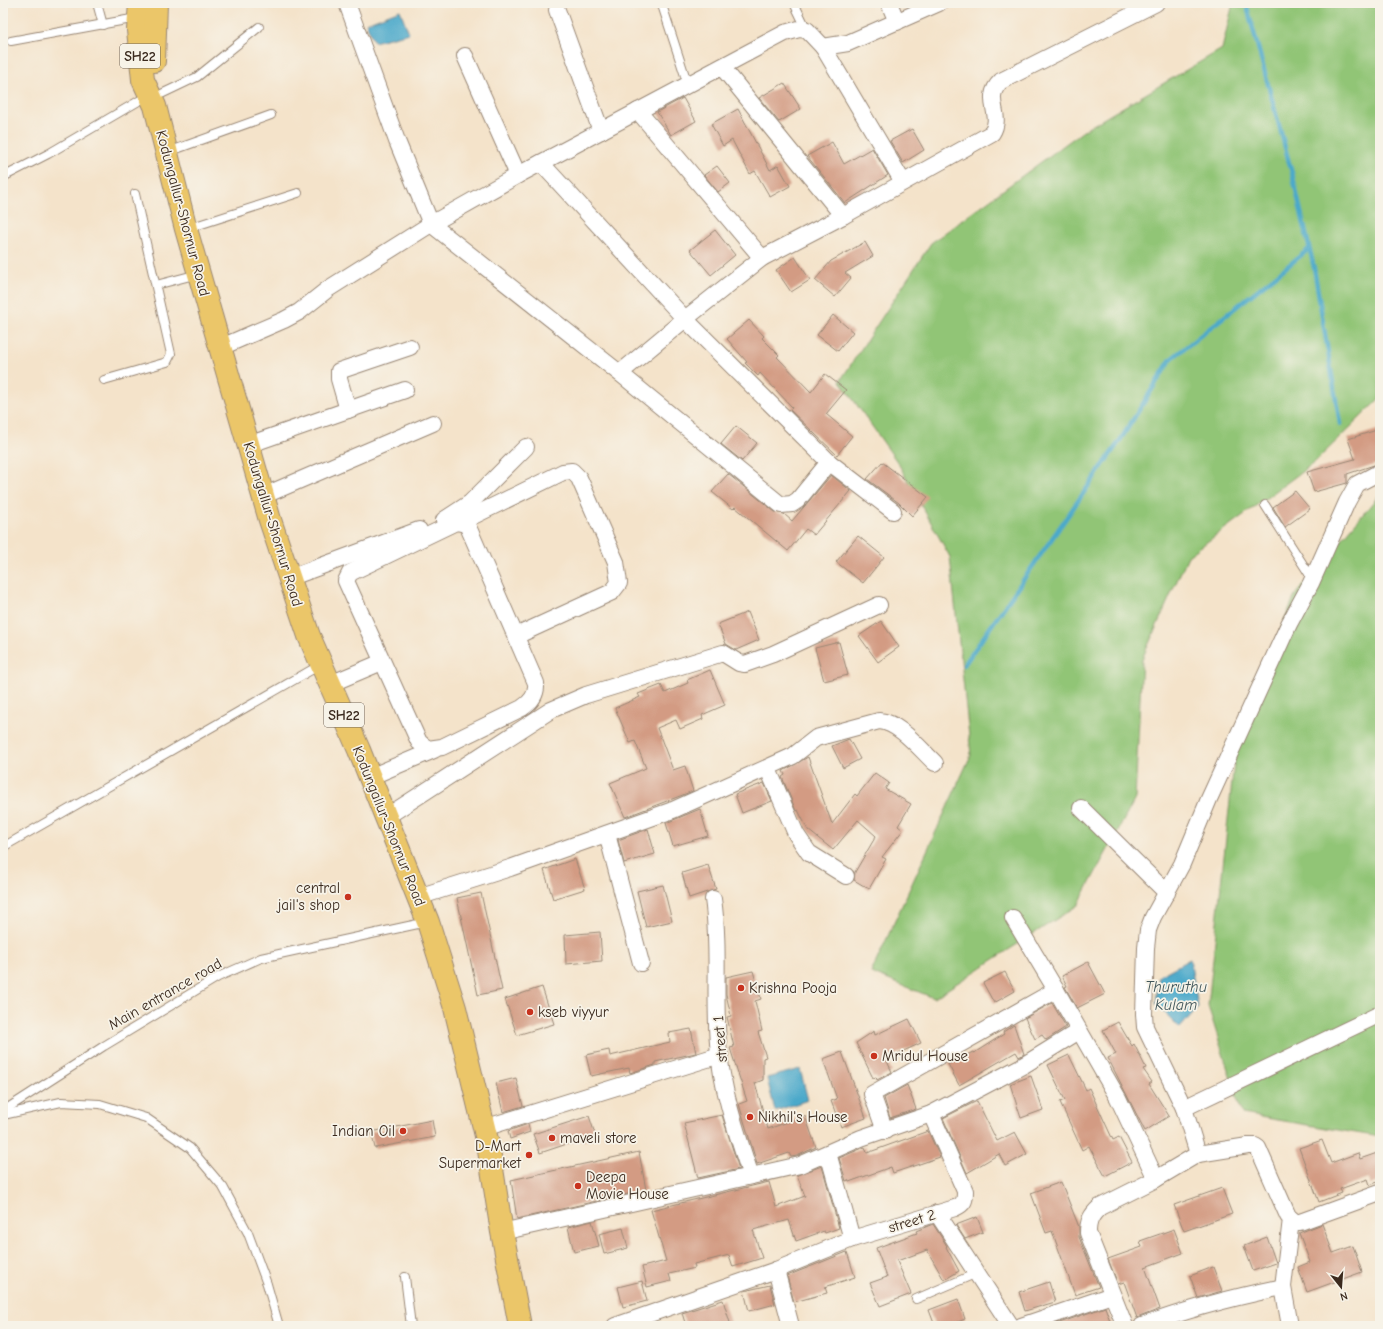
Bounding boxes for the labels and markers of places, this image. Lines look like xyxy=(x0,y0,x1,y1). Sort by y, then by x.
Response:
place label: central jail's shop xyxy=(276,879,340,914)
marker: central jail's shop xyxy=(343,892,353,902)
place label: Krishna Pooja xyxy=(749,979,837,997)
marker: Krishna Pooja xyxy=(736,983,746,993)
place label: kseb viyyur xyxy=(538,1003,609,1021)
marker: kseb viyyur xyxy=(525,1007,535,1017)
place label: Mridul House xyxy=(882,1047,968,1065)
marker: Mridul House xyxy=(869,1051,879,1061)
place label: Nikhil's House xyxy=(758,1108,848,1126)
marker: Nikhil's House xyxy=(745,1112,755,1122)
place label: Indian Oil xyxy=(332,1122,395,1140)
marker: Indian Oil xyxy=(398,1126,408,1136)
place label: maveli store xyxy=(560,1129,637,1147)
marker: maveli store xyxy=(547,1133,557,1143)
place label: D-Mart Supermarket xyxy=(439,1137,522,1172)
marker: D-Mart Supermarket xyxy=(524,1150,534,1160)
place label: Deepa Movie House xyxy=(586,1168,669,1203)
marker: Deepa Movie House xyxy=(573,1181,583,1191)

